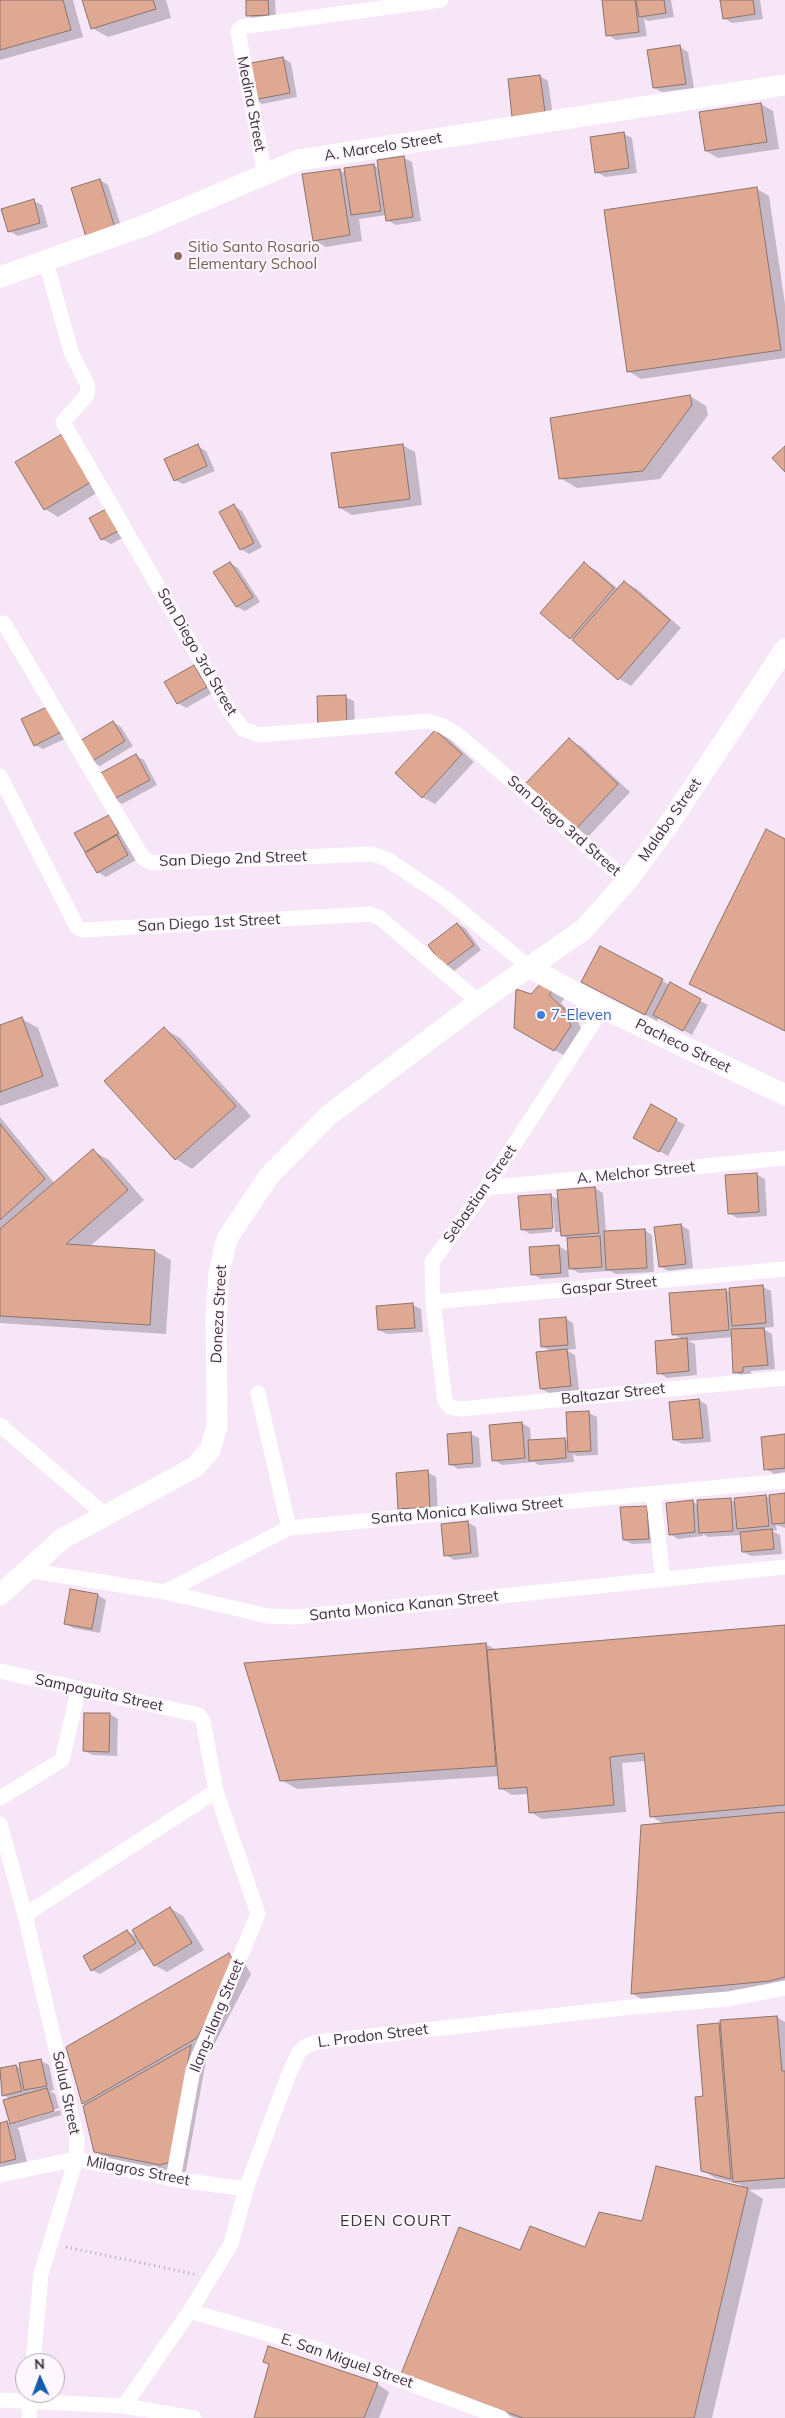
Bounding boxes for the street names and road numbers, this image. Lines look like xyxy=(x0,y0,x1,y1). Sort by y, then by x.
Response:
street label: Medina Street xyxy=(233,55,269,153)
street label: A. Marcelo Street xyxy=(323,129,443,165)
street label: San Diego 3rd Street xyxy=(153,585,241,719)
street label: San Diego 3rd Street xyxy=(504,772,624,880)
street label: Malabo Street xyxy=(635,775,705,865)
street label: San Diego 2nd Street xyxy=(159,847,307,871)
street label: San Diego 1st Street xyxy=(137,910,281,936)
street label: Pacheco Street xyxy=(632,1015,734,1077)
street label: Sebastian Street xyxy=(440,1142,520,1246)
street label: A. Melchor Street xyxy=(576,1158,696,1188)
street label: Doneza Street xyxy=(207,1264,231,1364)
street label: Gaspar Street xyxy=(560,1273,658,1299)
street label: Baltazar Street xyxy=(560,1380,666,1408)
street label: Santa Monica Kaliwa Street xyxy=(370,1494,564,1528)
street label: Santa Monica Kanan Street xyxy=(309,1587,499,1625)
street label: Sampaguita Street xyxy=(33,1671,165,1715)
street label: Ilang-Ilang Street xyxy=(186,1957,248,2075)
street label: L. Prodon Street xyxy=(317,2020,429,2052)
street label: Salud Street xyxy=(48,2050,84,2136)
street label: Milagros Street xyxy=(85,2152,191,2190)
street label: E. San Miguel Street xyxy=(279,2330,415,2392)

